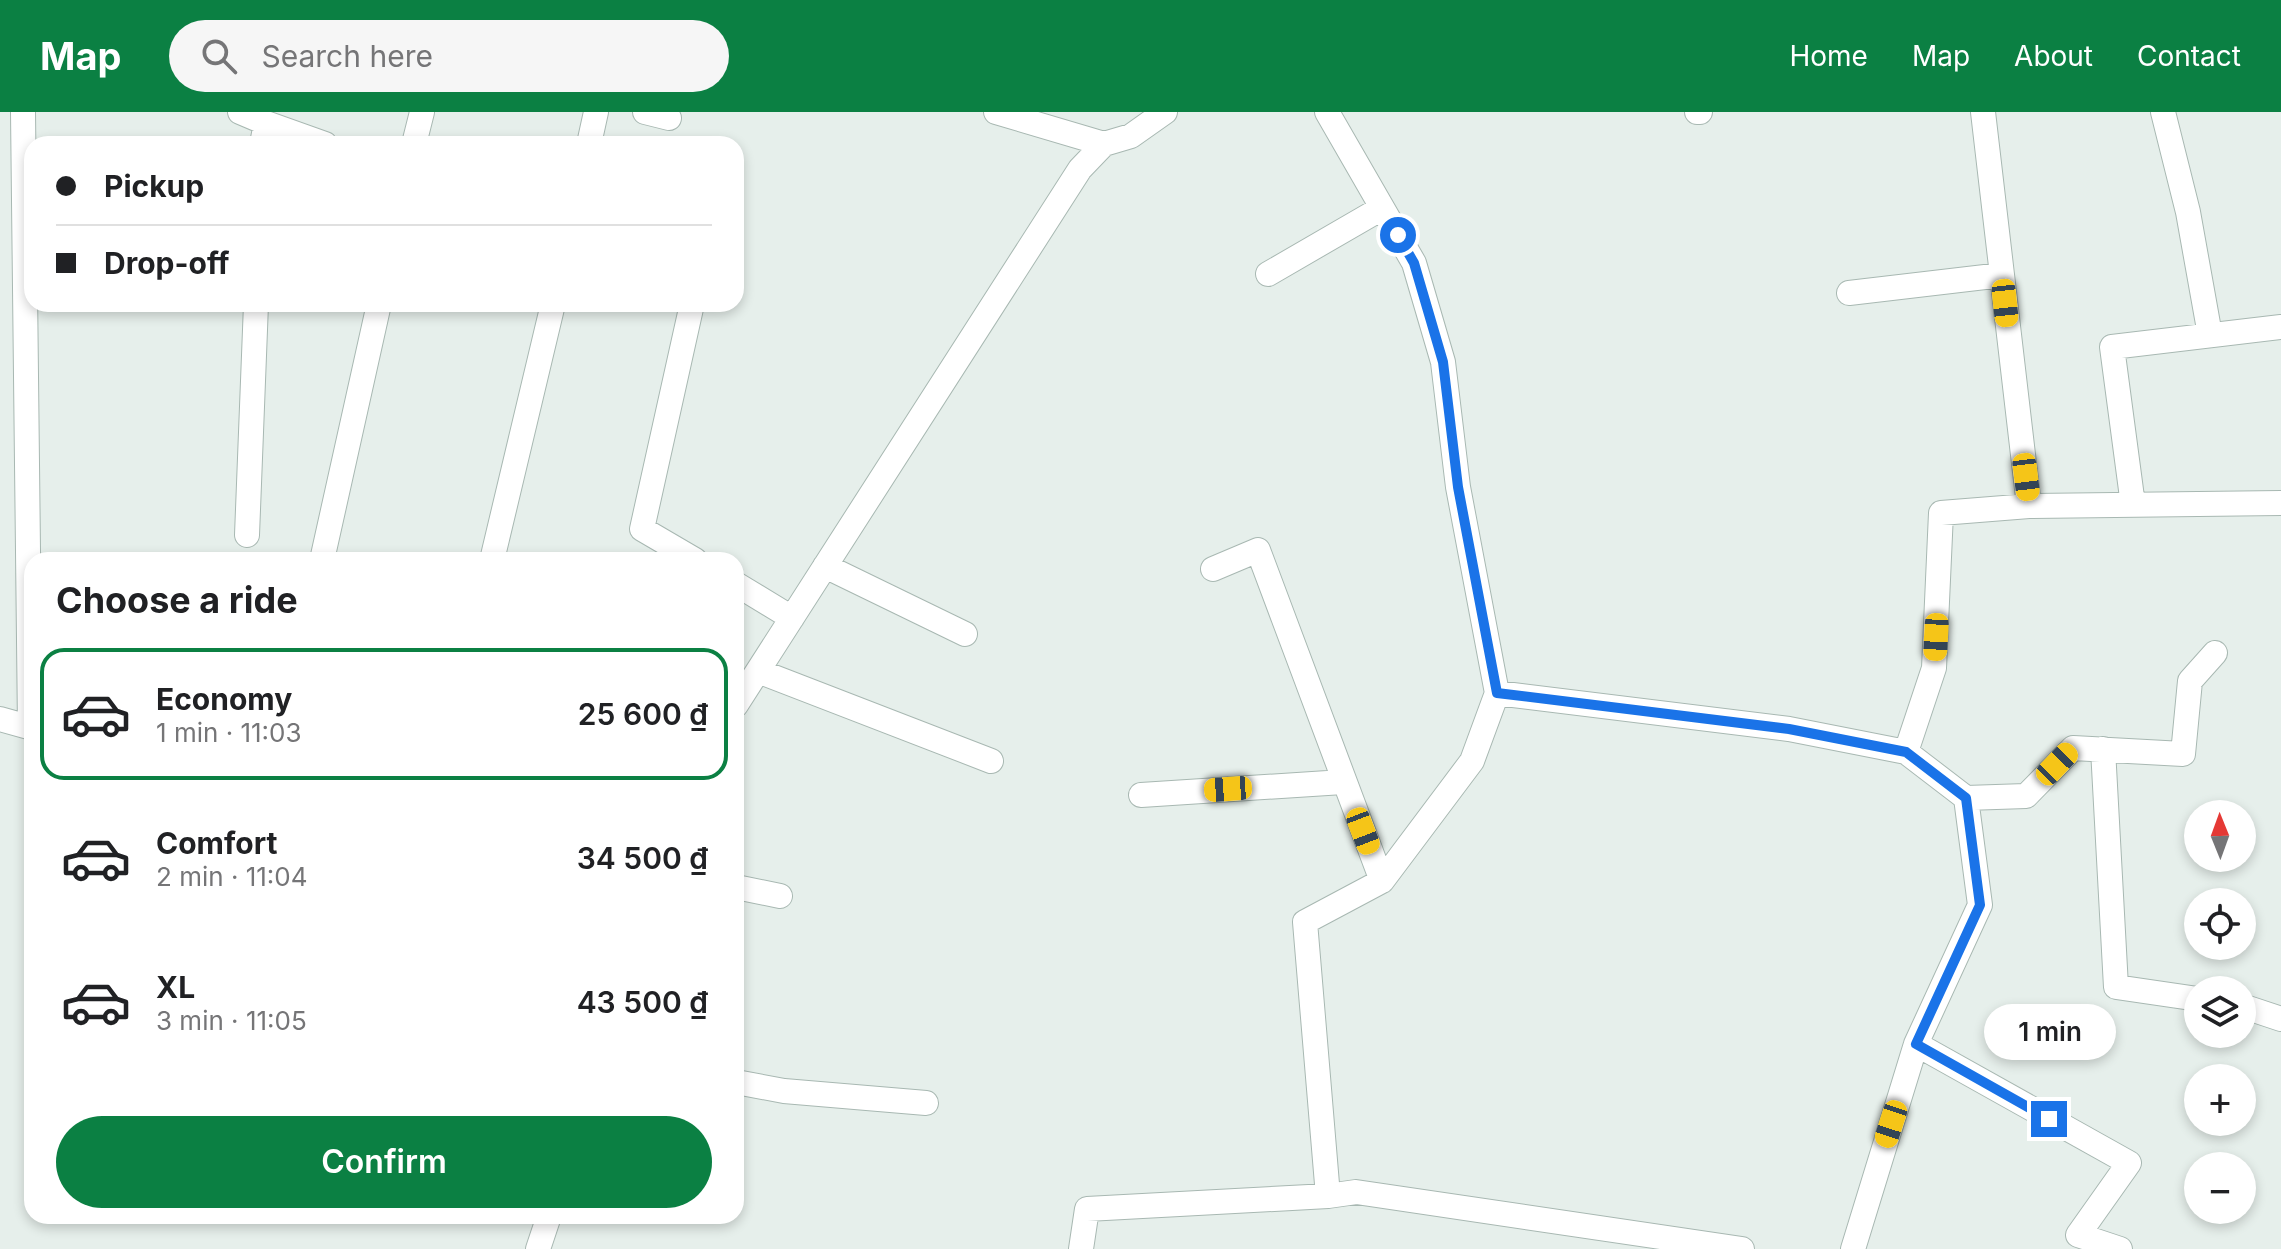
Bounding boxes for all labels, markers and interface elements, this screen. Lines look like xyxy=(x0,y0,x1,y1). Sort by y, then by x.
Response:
search box xyxy=(169,20,729,92)
text: Map xyxy=(40,33,121,79)
icon: search xyxy=(197,34,241,78)
text: Search here xyxy=(261,38,433,74)
text: Home xyxy=(1789,39,1868,73)
text: Map xyxy=(1912,39,1970,73)
text: About xyxy=(2014,39,2093,73)
text: Contact xyxy=(2137,39,2241,73)
text: Pickup xyxy=(104,168,204,204)
route start xyxy=(1380,217,1416,253)
text: Drop-off xyxy=(104,245,230,281)
car xyxy=(1991,278,2019,328)
car xyxy=(2011,452,2041,502)
text: Choose a ride xyxy=(56,578,298,622)
car xyxy=(1923,612,1949,662)
icon: car xyxy=(60,678,132,750)
text: Economy xyxy=(156,681,292,717)
text: 25 600 ₫ xyxy=(578,696,708,732)
text: 1 min · 11:03 xyxy=(156,717,302,748)
car xyxy=(2032,738,2082,790)
car xyxy=(1203,775,1253,803)
north arrow xyxy=(2184,800,2256,872)
map controls xyxy=(2184,800,2256,1224)
car xyxy=(1343,804,1383,858)
icon: car xyxy=(60,822,132,894)
text: Comfort xyxy=(156,825,277,861)
text: 34 500 ₫ xyxy=(577,840,708,876)
text: 2 min · 11:04 xyxy=(156,861,308,892)
button: locate xyxy=(2184,888,2256,960)
icon: car xyxy=(60,966,132,1038)
text: XL xyxy=(156,969,195,1005)
button: layers xyxy=(2184,976,2256,1048)
text: 43 500 ₫ xyxy=(577,984,708,1020)
callout: 1 min xyxy=(1983,1003,2115,1059)
text: 3 min · 11:05 xyxy=(156,1005,307,1036)
text: 1 min xyxy=(2018,1016,2082,1047)
button: + xyxy=(2184,1064,2256,1136)
car xyxy=(1872,1097,1910,1151)
route end xyxy=(2031,1101,2067,1137)
button: Confirm xyxy=(56,1116,712,1208)
button: − xyxy=(2184,1152,2256,1224)

